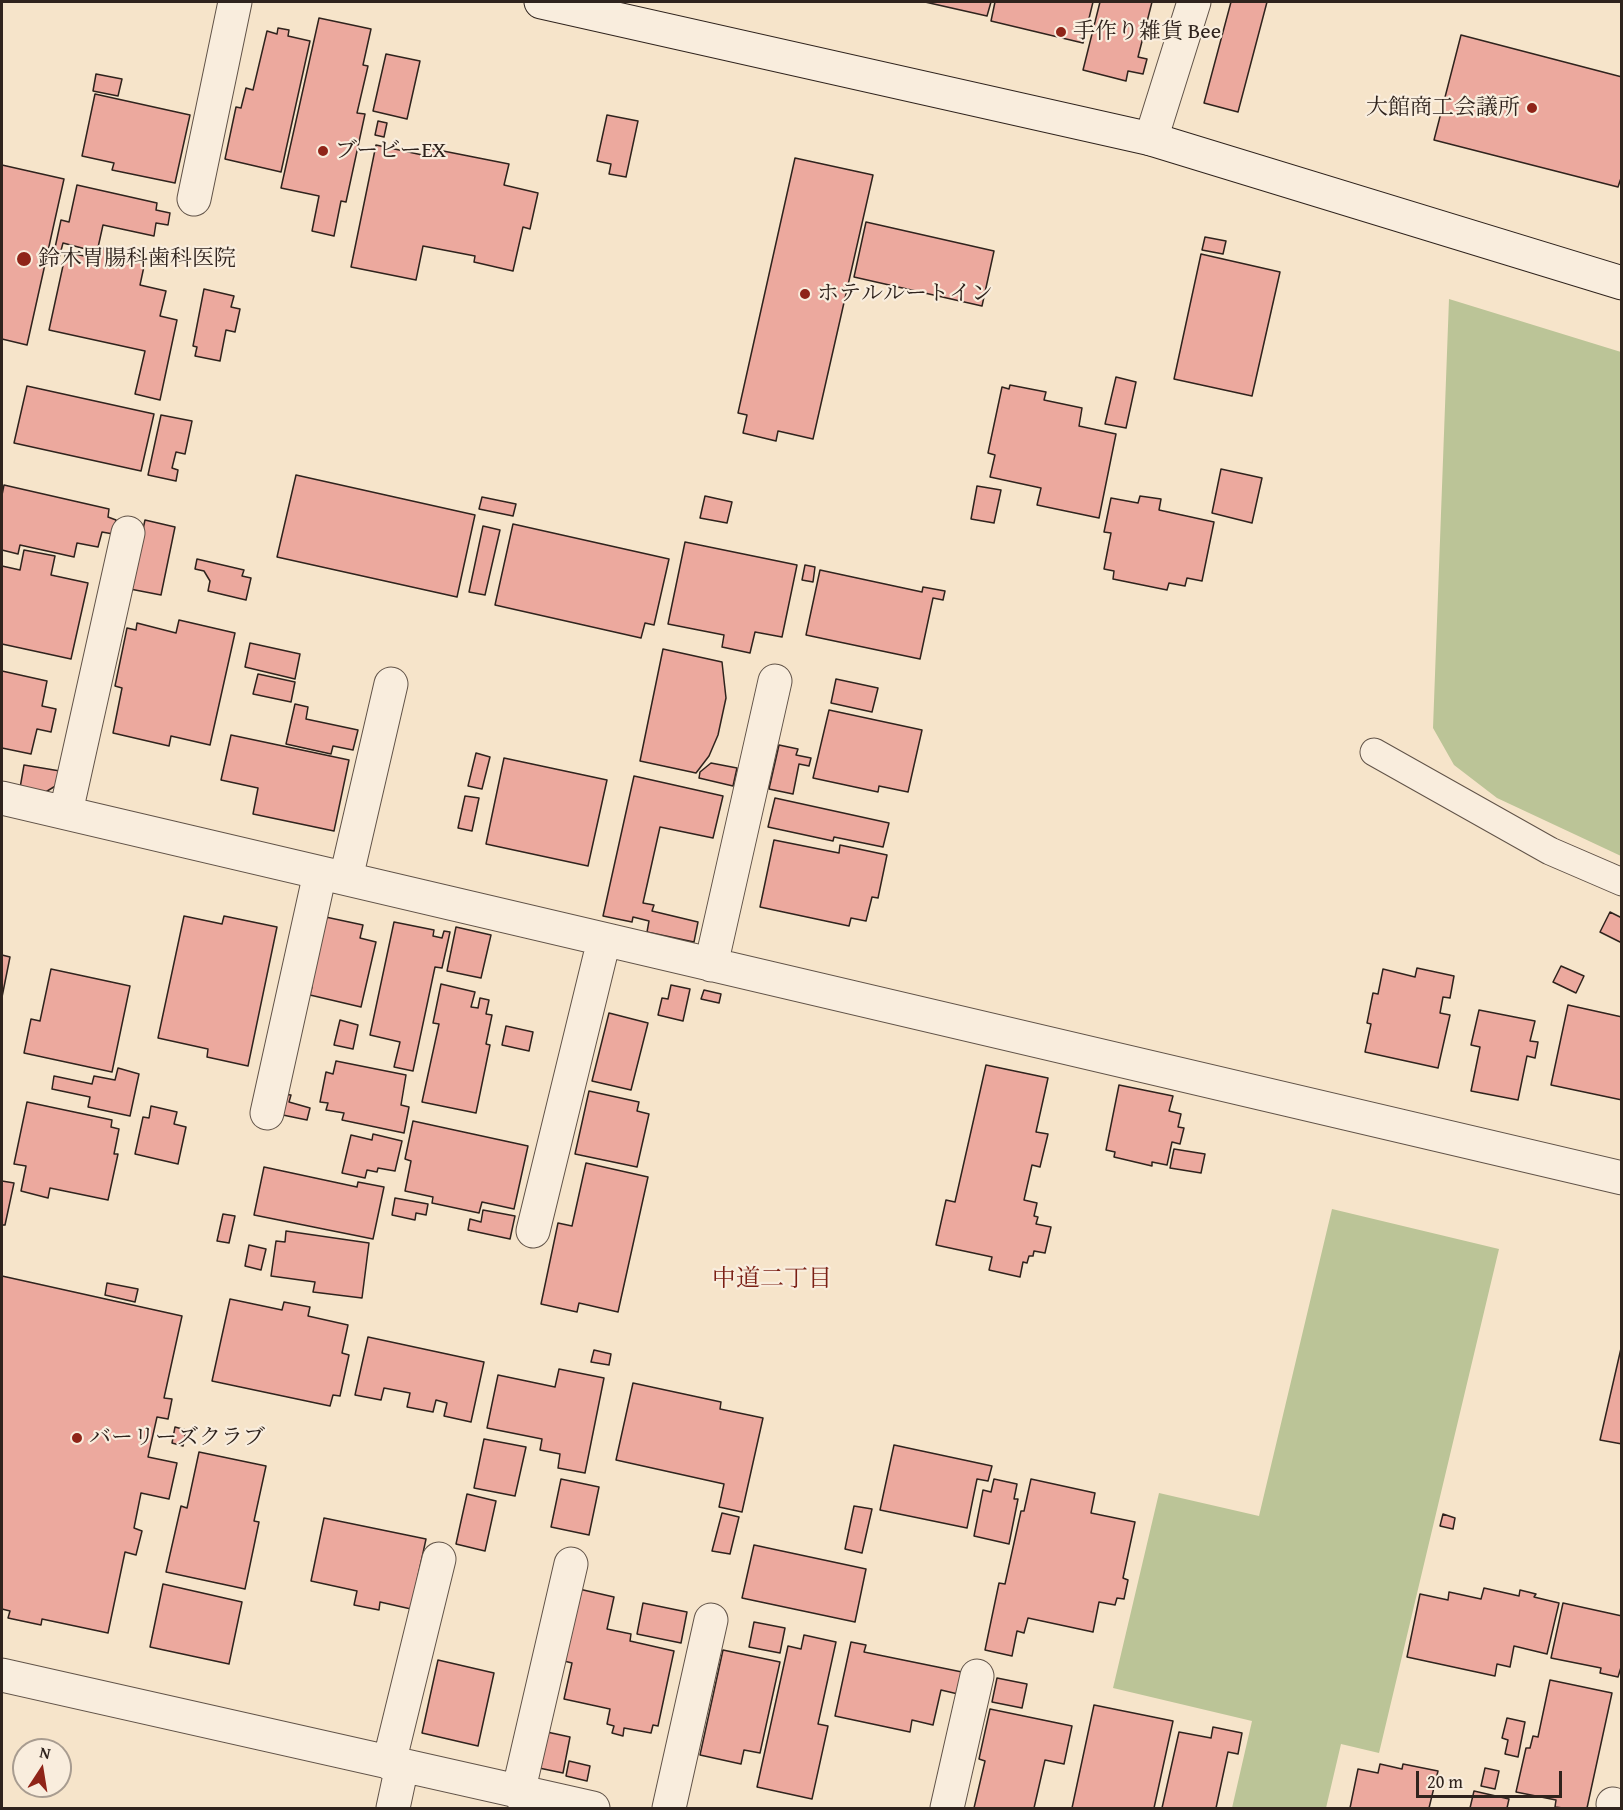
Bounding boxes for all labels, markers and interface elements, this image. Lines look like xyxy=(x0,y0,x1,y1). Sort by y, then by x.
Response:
place label: 手作り雑貨 Bee xyxy=(1073,19,1221,45)
marker: 手作り雑貨 Bee xyxy=(1054,25,1068,39)
place label: 大館商工会議所 xyxy=(1366,95,1520,121)
marker: 大館商工会議所 xyxy=(1525,101,1539,115)
place label: ブービーEX xyxy=(335,138,446,164)
marker: ブービーEX xyxy=(316,144,330,158)
place label: 鈴木胃腸科歯科医院 xyxy=(38,246,236,272)
marker: 鈴木胃腸科歯科医院 xyxy=(15,250,33,268)
place label: ホテルルートイン xyxy=(817,281,993,307)
marker: ホテルルートイン xyxy=(798,287,812,301)
district label: 中道二丁目 xyxy=(712,1266,832,1294)
place label: バーリーズクラブ xyxy=(89,1425,265,1451)
marker: バーリーズクラブ xyxy=(70,1431,84,1445)
north arrow xyxy=(12,1738,72,1798)
text: N xyxy=(38,1739,53,1765)
scale bar xyxy=(1419,1759,1564,1797)
text: 20 m xyxy=(1427,1768,1463,1795)

